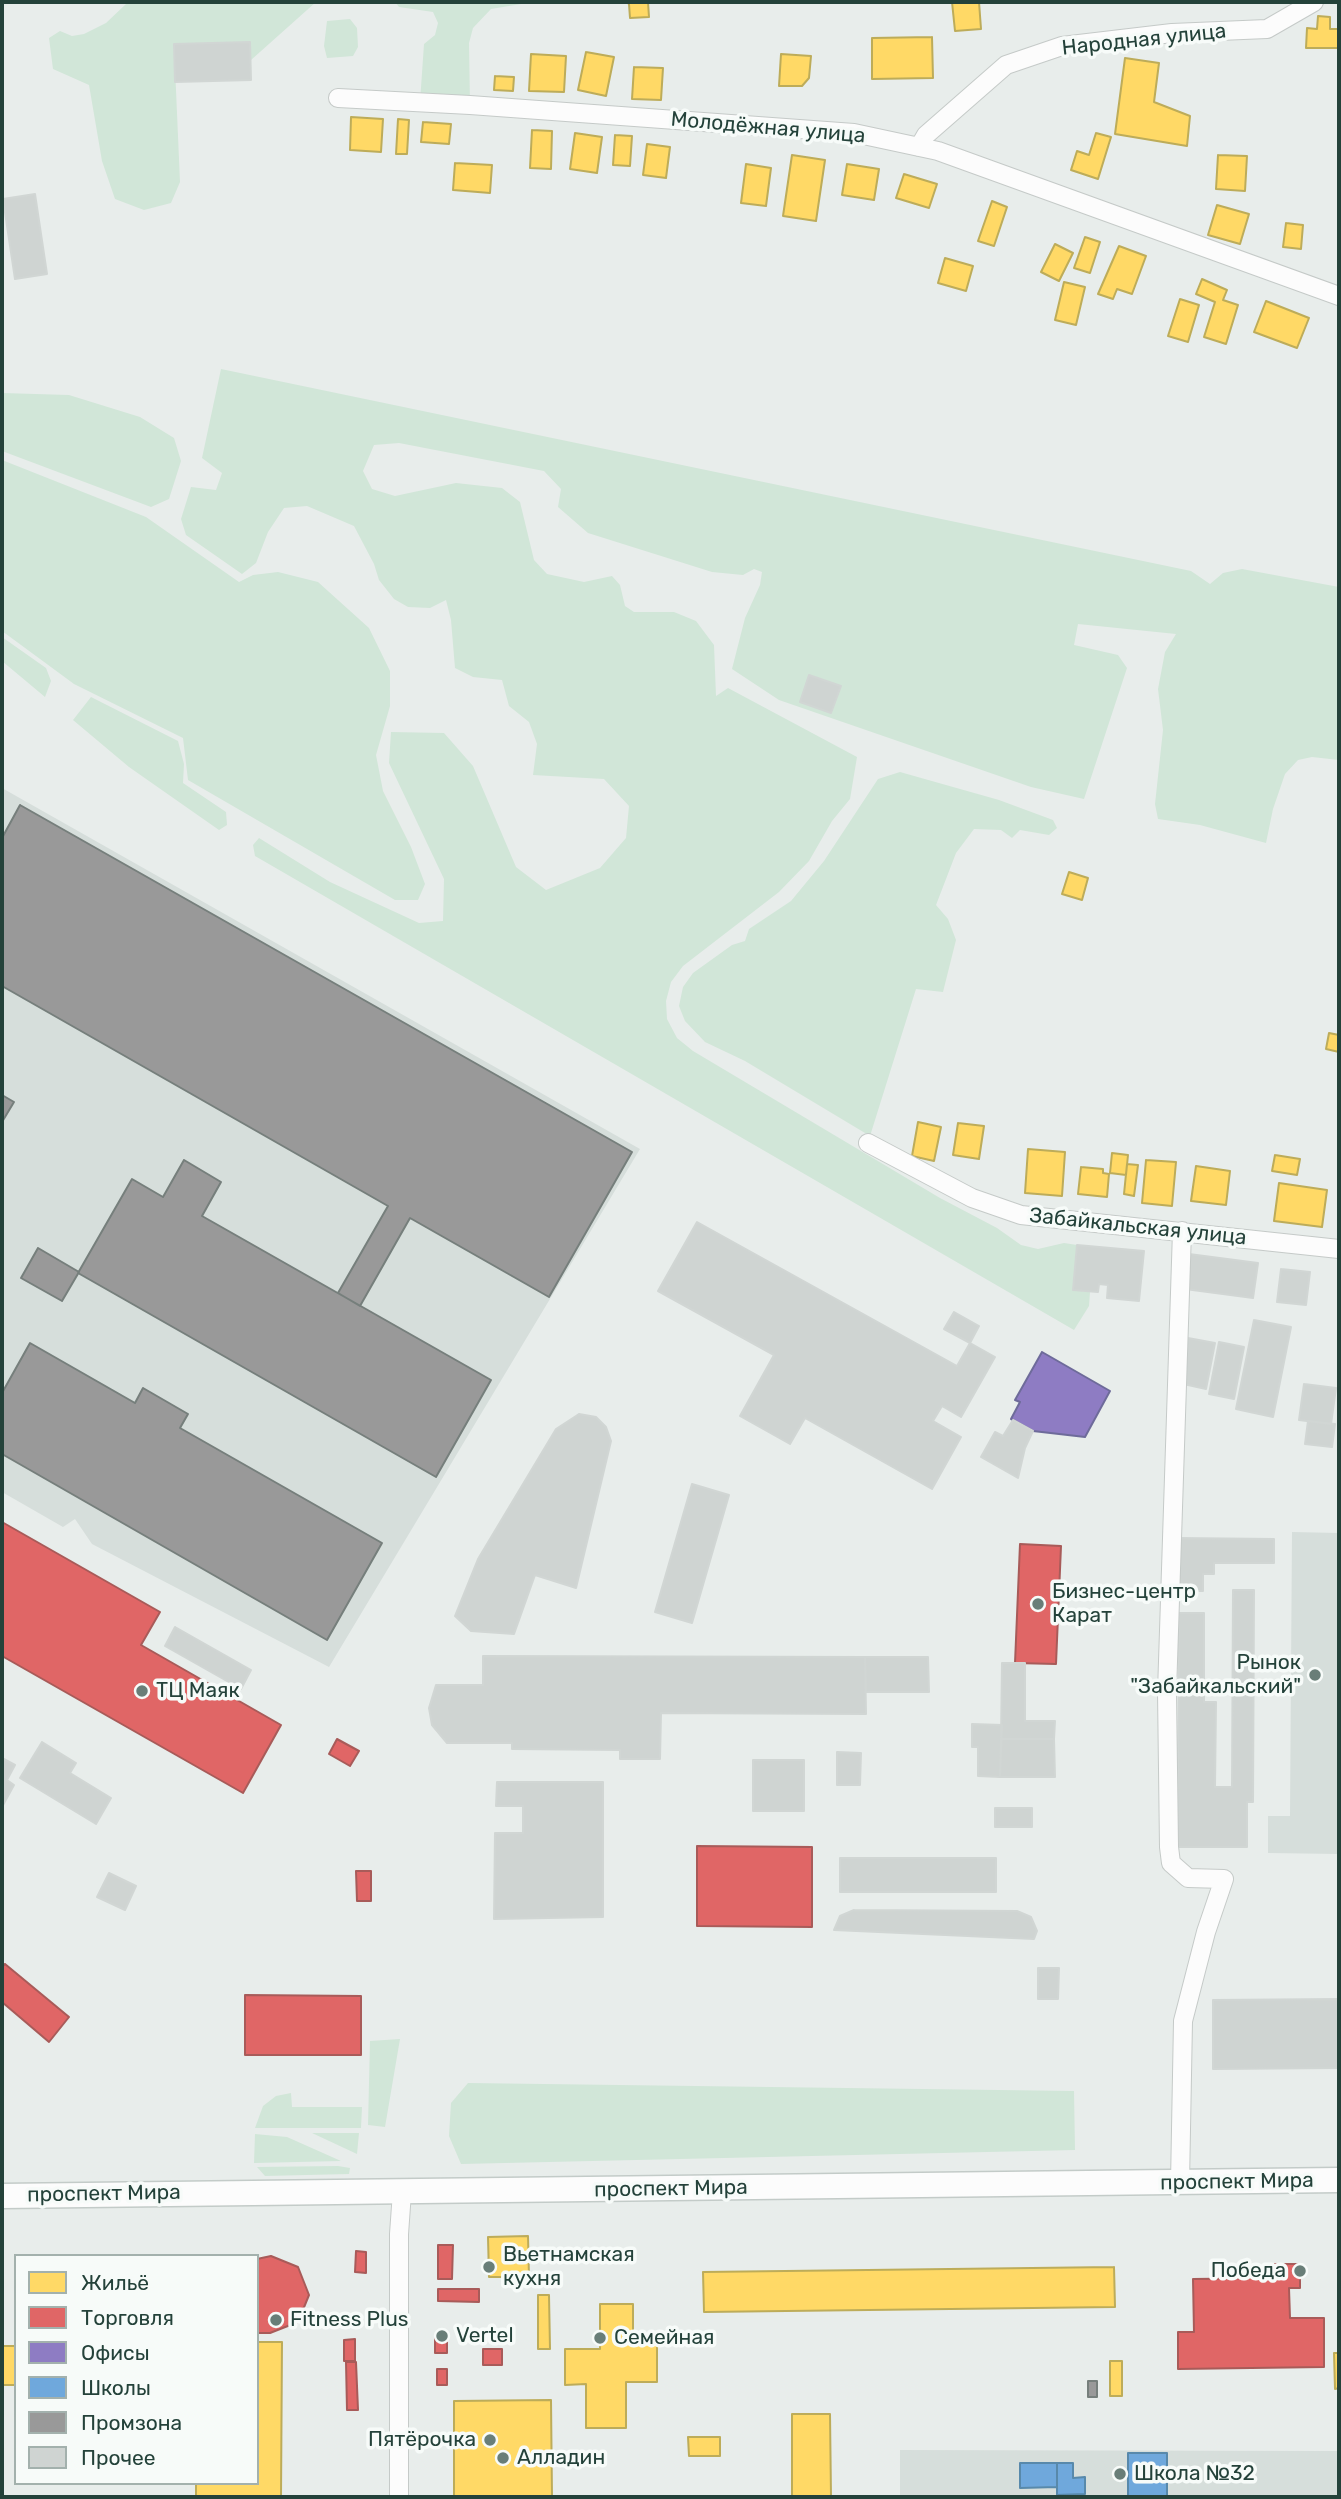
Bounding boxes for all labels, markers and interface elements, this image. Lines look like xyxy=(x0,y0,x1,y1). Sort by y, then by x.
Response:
street label: Народная улица xyxy=(1061,19,1227,61)
street label: Молодёжная улица xyxy=(670,107,866,149)
street label: Забайкальская улица xyxy=(1028,1203,1248,1251)
place label: Бизнес-центр Карат xyxy=(1052,1579,1196,1629)
marker: Бизнес-центр Карат xyxy=(1030,1596,1046,1612)
place label: Рынок "Забайкальский" xyxy=(1130,1650,1301,1700)
marker: Рынок "Забайкальский" xyxy=(1307,1667,1323,1683)
place label: ТЦ Маяк xyxy=(156,1678,240,1704)
marker: ТЦ Маяк xyxy=(134,1683,150,1699)
street label: проспект Мира xyxy=(1160,2168,1314,2196)
street label: проспект Мира xyxy=(594,2175,748,2203)
street label: проспект Мира xyxy=(27,2180,181,2208)
place label: Вьетнамская кухня xyxy=(503,2242,635,2292)
legend xyxy=(14,2254,259,2485)
place label: Победа xyxy=(1211,2258,1286,2284)
marker: Вьетнамская кухня xyxy=(481,2259,497,2275)
marker: Победа xyxy=(1292,2263,1308,2279)
text: Жильё xyxy=(81,2270,149,2295)
text: Торговля xyxy=(81,2305,174,2330)
place label: Fitness Plus xyxy=(290,2307,409,2333)
marker: Fitness Plus xyxy=(268,2312,284,2328)
place label: Vertel xyxy=(456,2323,513,2349)
place label: Семейная xyxy=(614,2325,714,2351)
marker: Vertel xyxy=(434,2328,450,2344)
marker: Семейная xyxy=(592,2330,608,2346)
text: Офисы xyxy=(81,2340,150,2365)
text: Школы xyxy=(81,2375,151,2400)
text: Промзона xyxy=(81,2410,182,2435)
place label: Пятёрочка xyxy=(368,2427,476,2453)
marker: Пятёрочка xyxy=(482,2432,498,2448)
text: Прочее xyxy=(81,2445,156,2470)
place label: Алладин xyxy=(517,2445,605,2471)
marker: Алладин xyxy=(495,2450,511,2466)
place label: Школа №32 xyxy=(1134,2461,1255,2487)
marker: Школа №32 xyxy=(1112,2466,1128,2482)

